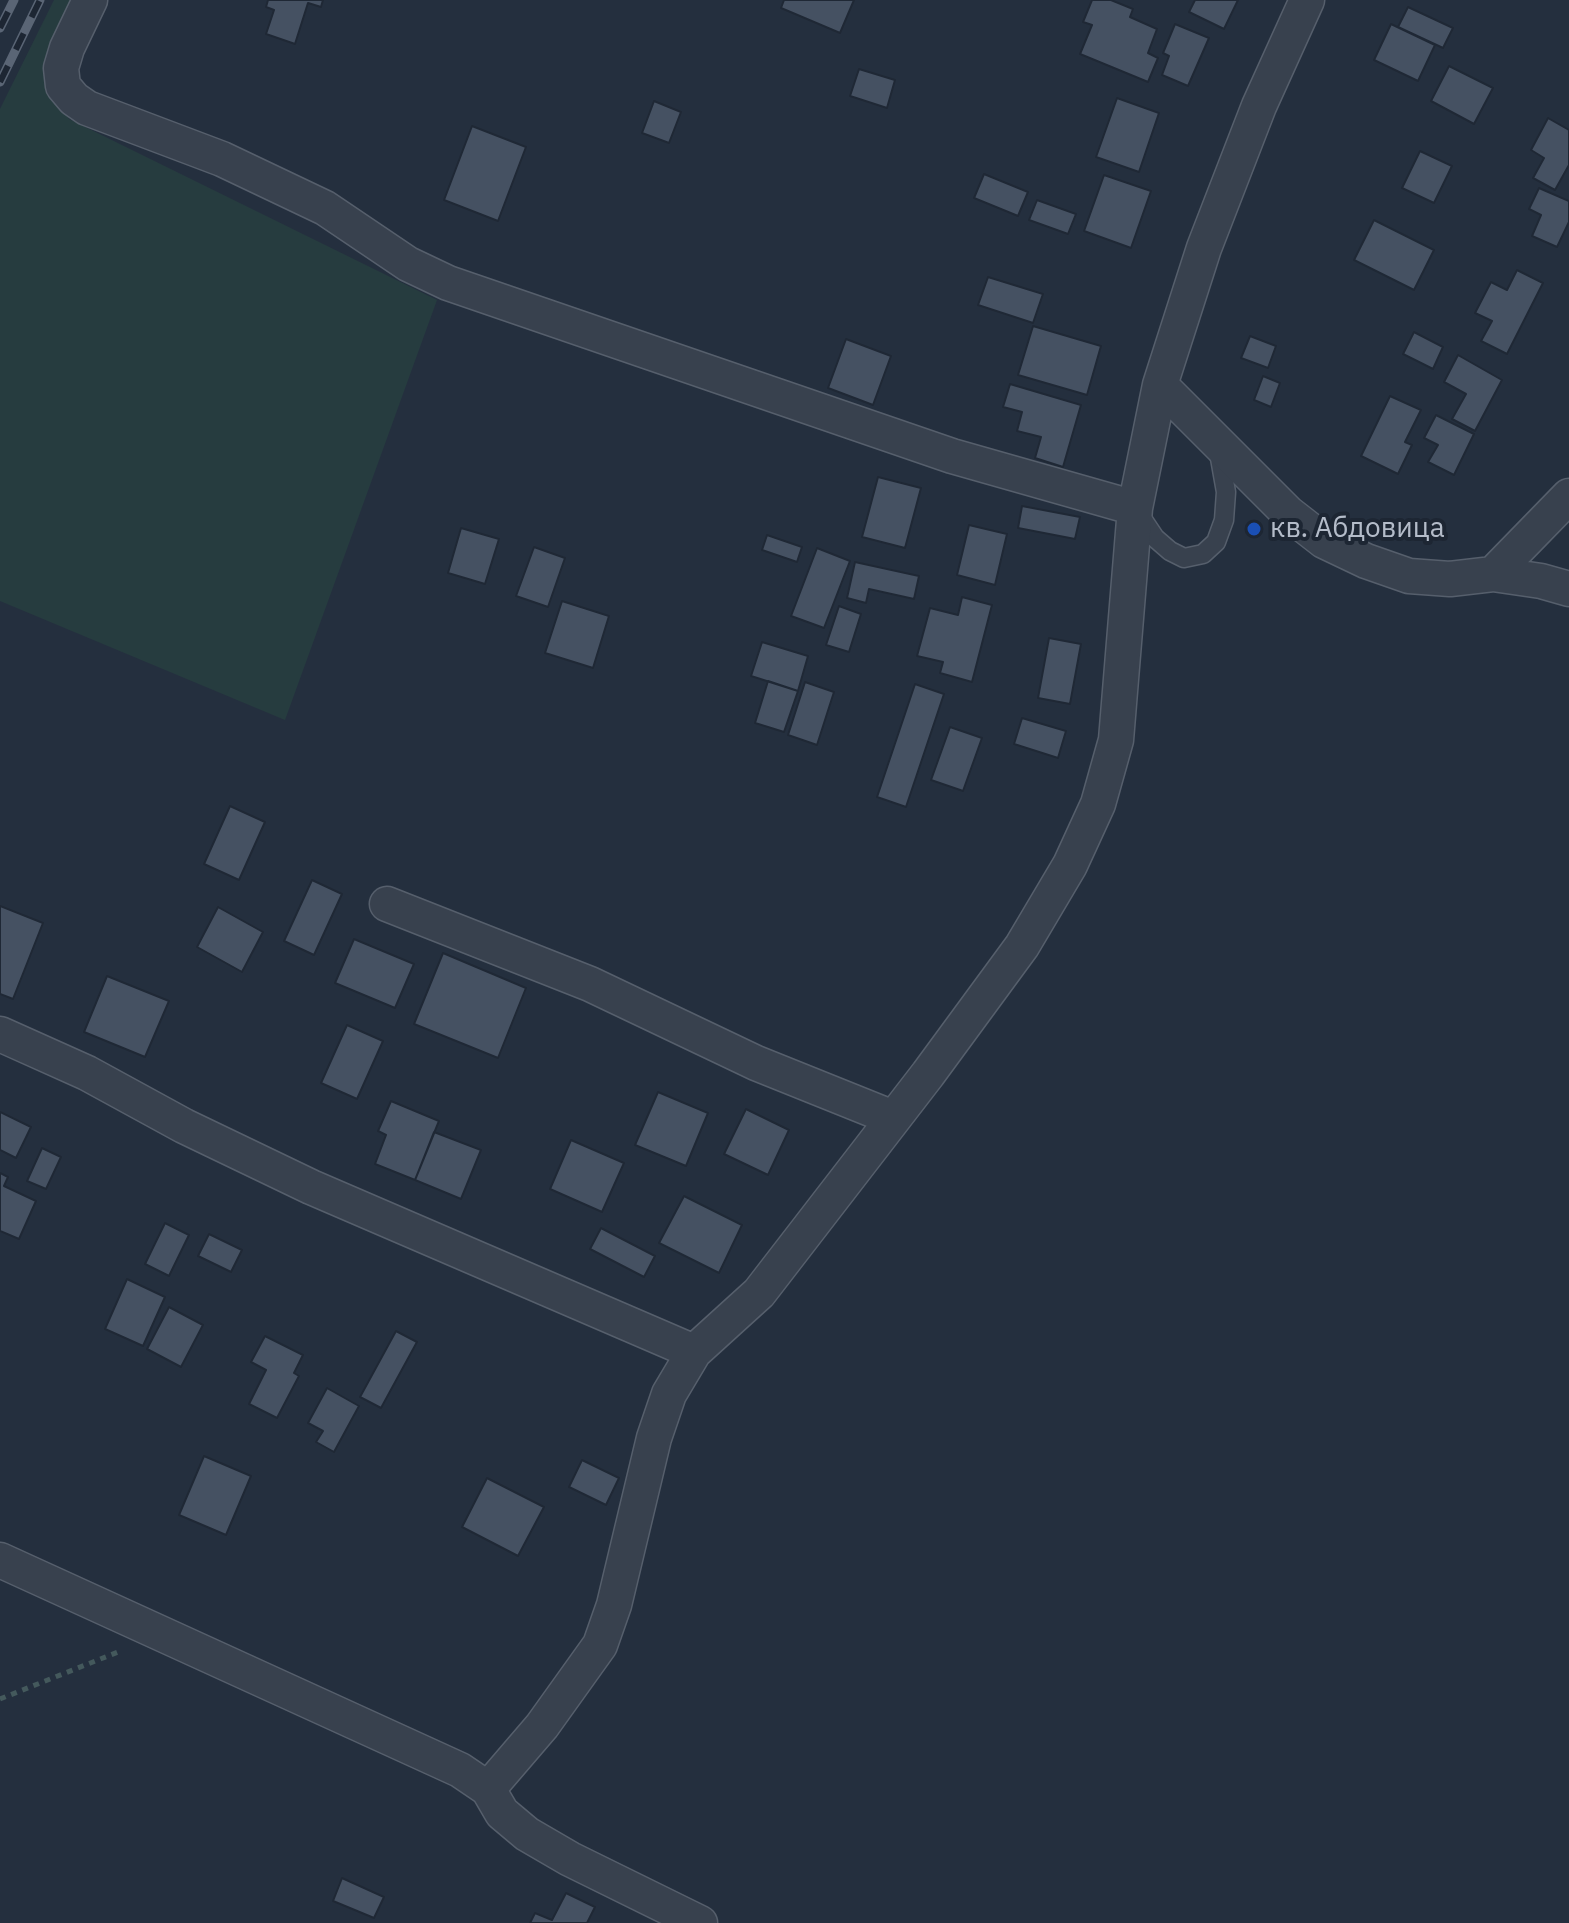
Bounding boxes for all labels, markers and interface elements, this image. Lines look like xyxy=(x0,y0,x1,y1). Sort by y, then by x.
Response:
place label: кв. Абдовица xyxy=(1270,512,1445,546)
marker: кв. Абдовица xyxy=(1245,520,1263,538)

